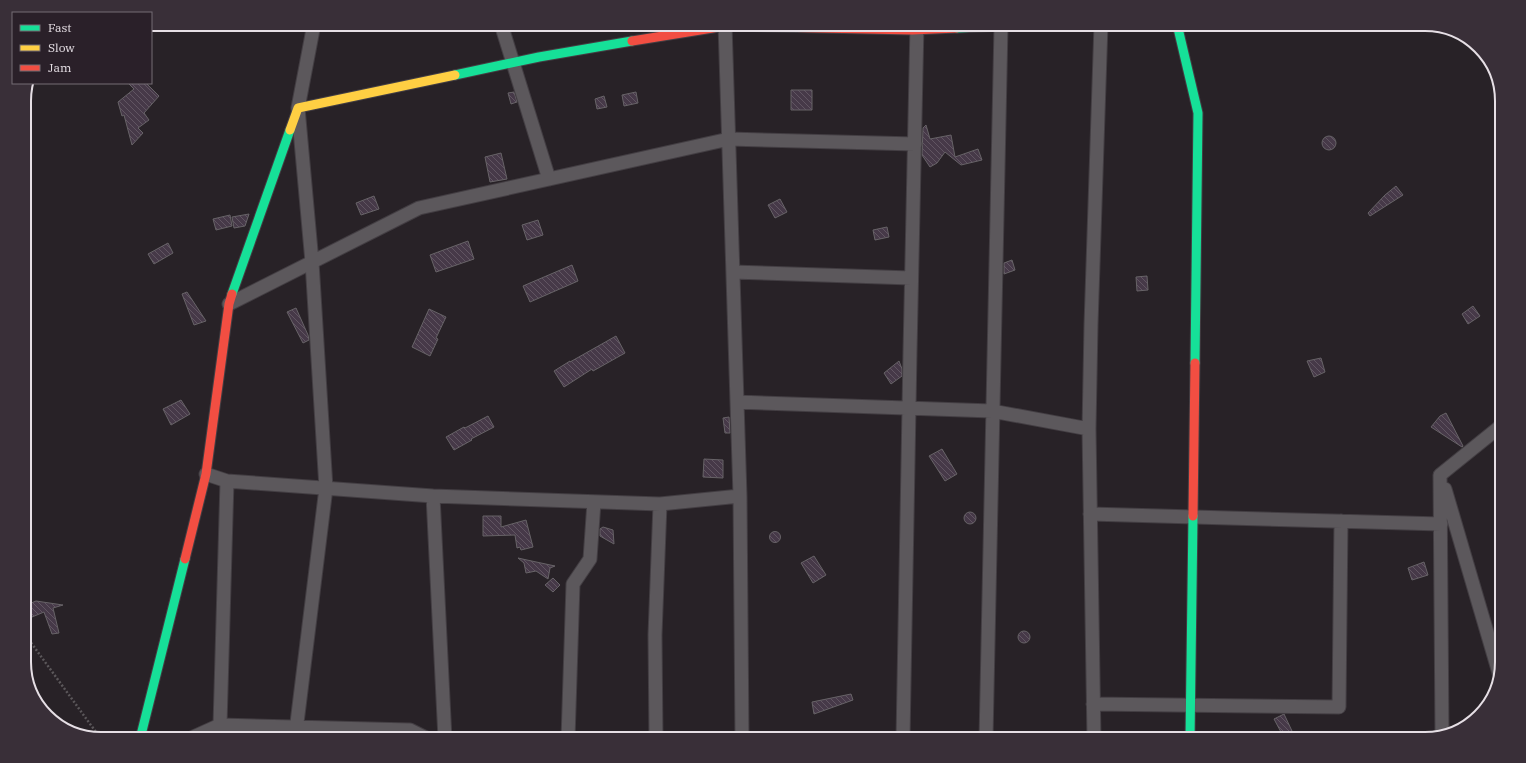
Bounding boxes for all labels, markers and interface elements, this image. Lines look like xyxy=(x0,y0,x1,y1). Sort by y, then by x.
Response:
legend xyxy=(12,12,152,84)
text: Fast xyxy=(48,20,72,35)
text: Slow xyxy=(48,40,75,55)
text: Jam xyxy=(48,60,72,75)

